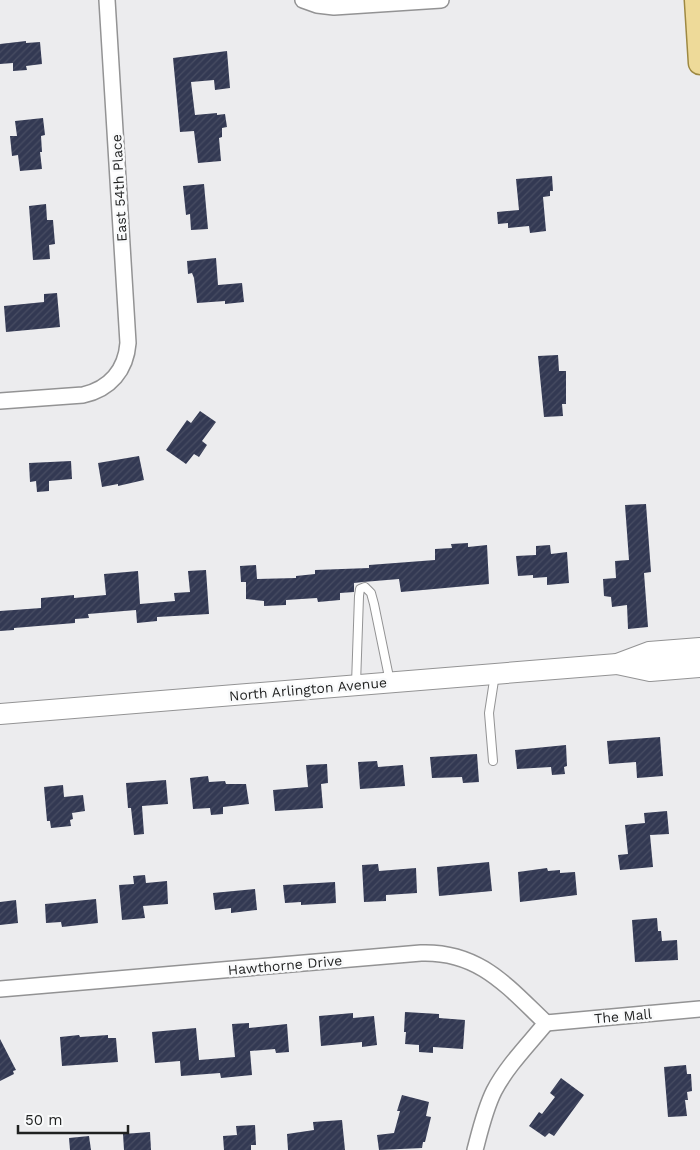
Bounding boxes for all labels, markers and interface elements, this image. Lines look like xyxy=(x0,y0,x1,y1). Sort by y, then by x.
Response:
street label: East 54th Place xyxy=(108,134,130,242)
street label: North Arlington Avenue xyxy=(228,674,388,704)
street label: Hawthorne Drive xyxy=(227,952,343,978)
street label: The Mall xyxy=(593,1005,653,1026)
scale bar xyxy=(18,1102,128,1134)
text: 50 m xyxy=(25,1111,62,1129)

